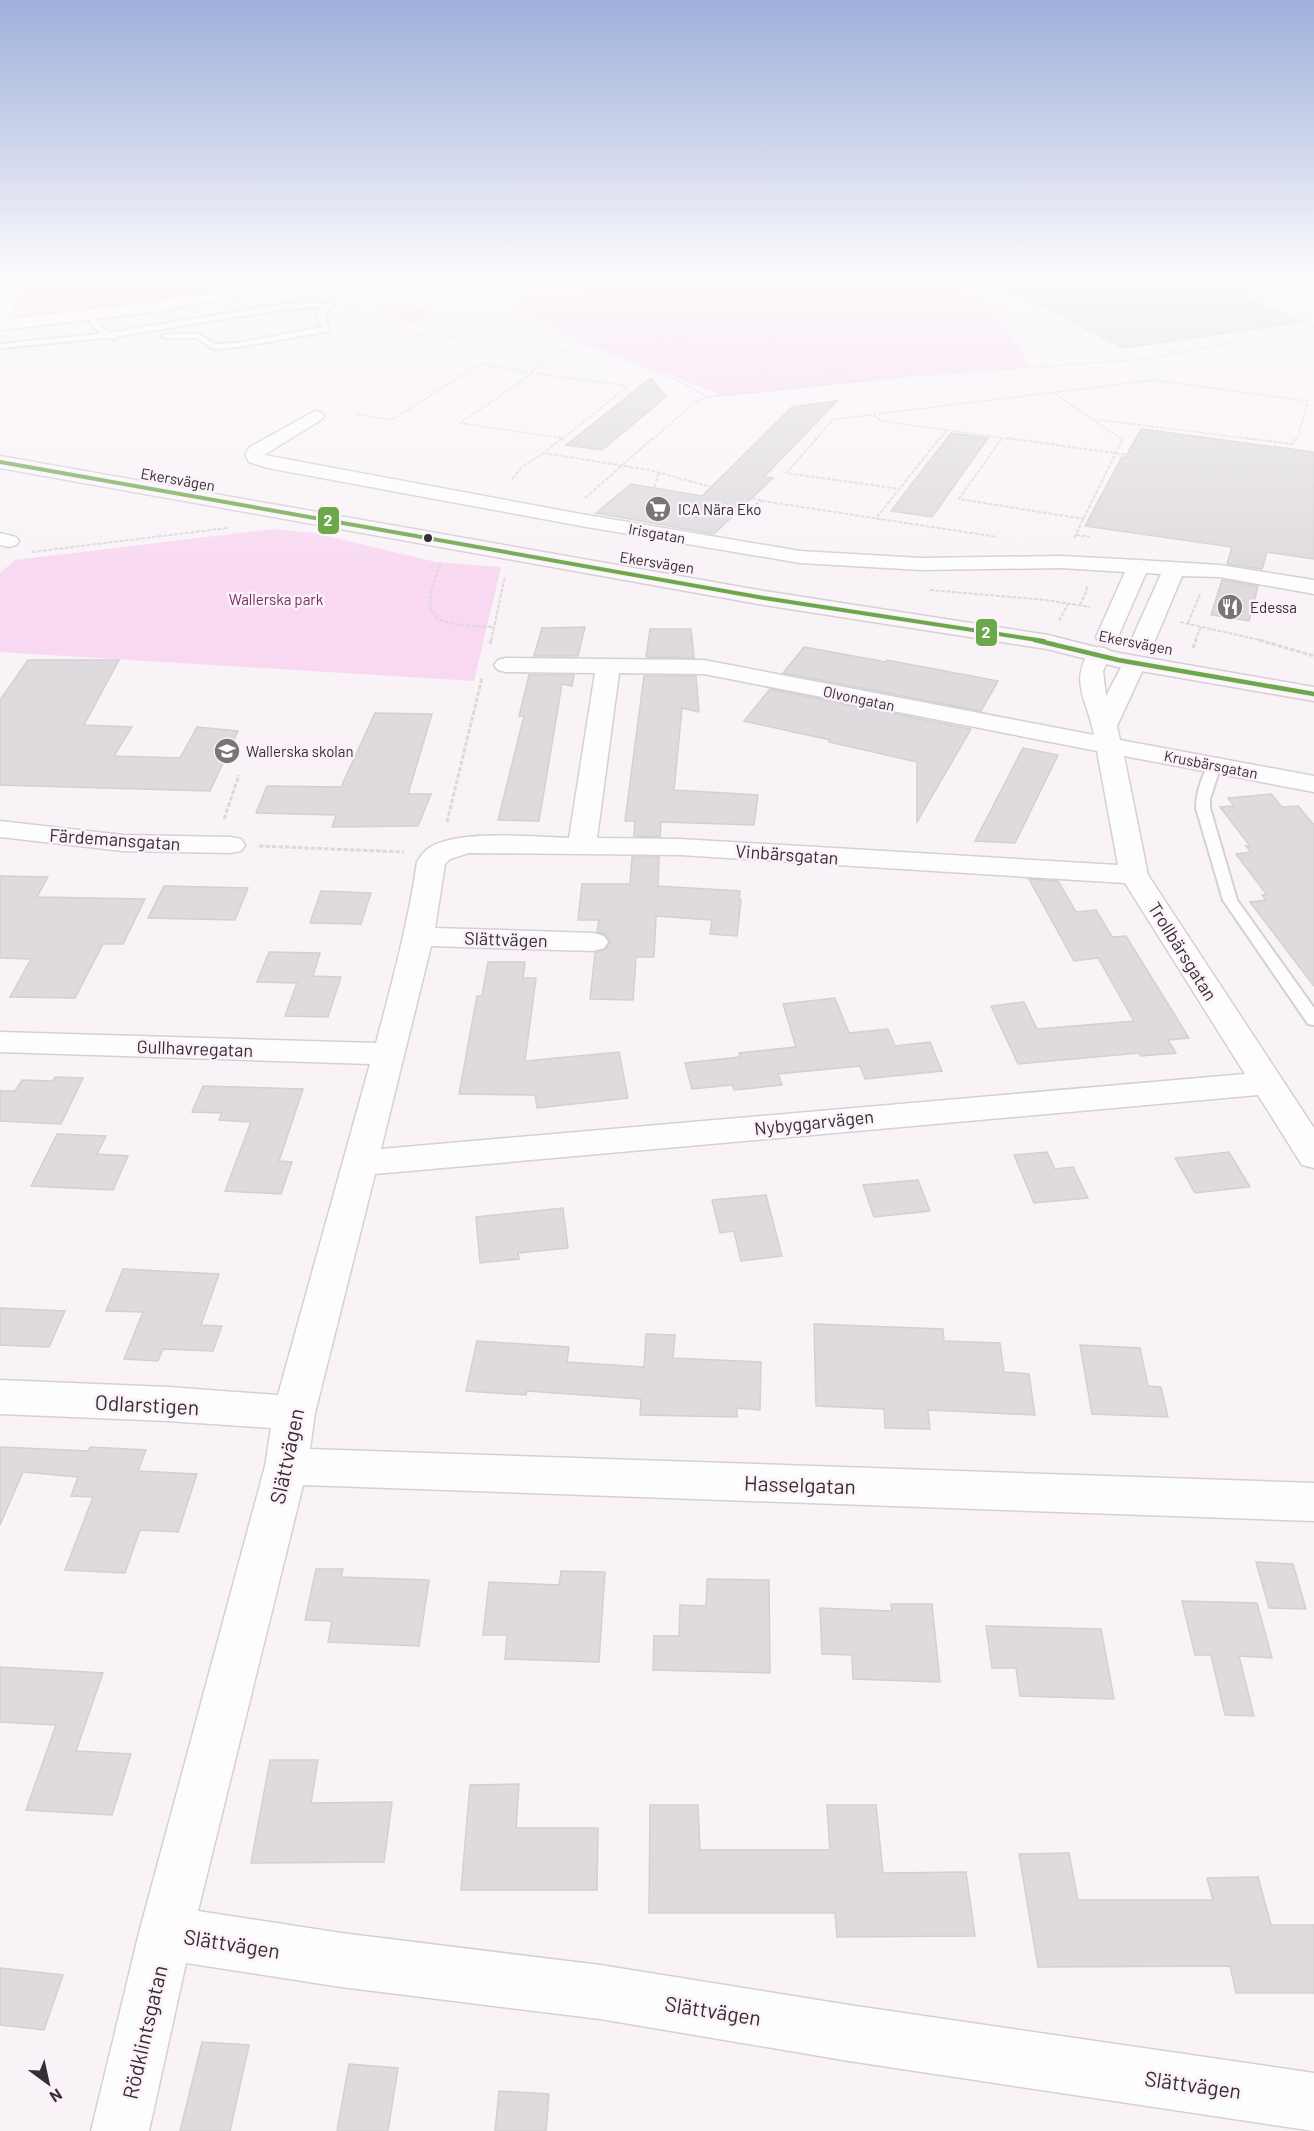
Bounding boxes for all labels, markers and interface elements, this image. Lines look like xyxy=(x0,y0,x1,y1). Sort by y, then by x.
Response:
street label: Ekersvägen xyxy=(139,464,217,494)
supermarket icon: ICA Nära Eko xyxy=(643,494,673,524)
place label: ICA Nära Eko xyxy=(678,500,761,518)
line badge: 2 xyxy=(317,506,340,535)
text: 2 xyxy=(324,510,333,529)
street label: Irisgatan xyxy=(627,519,687,547)
unlabelled marker xyxy=(422,532,434,544)
street label: Ekersvägen xyxy=(618,547,696,577)
park label: Wallerska park xyxy=(229,590,324,608)
restaurant icon: Edessa xyxy=(1215,592,1245,622)
place label: Edessa xyxy=(1250,598,1297,616)
line badge: 2 xyxy=(975,618,998,647)
text: 2 xyxy=(982,622,991,641)
street label: Ekersvägen xyxy=(1097,626,1175,658)
street label: Olvongatan xyxy=(822,682,896,714)
school or university icon: Wallerska skolan xyxy=(212,736,242,766)
place label: Wallerska skolan xyxy=(246,742,354,760)
street label: Krusbärsgatan xyxy=(1163,746,1259,782)
street label: Färdemansgatan xyxy=(49,823,181,855)
street label: Vinbärsgatan xyxy=(735,839,839,869)
street label: Trollbärsgatan xyxy=(1144,898,1222,1004)
street label: Slättvägen xyxy=(464,927,548,951)
street label: Gullhavregatan xyxy=(136,1035,254,1061)
street label: Nybyggarvägen xyxy=(753,1105,875,1139)
street label: Odlarstigen xyxy=(94,1389,200,1419)
street label: Slättvägen xyxy=(264,1406,308,1506)
street label: Hasselgatan xyxy=(744,1470,856,1498)
street label: Slättvägen xyxy=(182,1923,282,1963)
street label: Rödklintsgatan xyxy=(116,1963,172,2101)
street label: Slättvägen xyxy=(663,1990,763,2030)
north arrow xyxy=(18,2053,78,2113)
street label: Slättvägen xyxy=(1143,2065,1243,2103)
text: N xyxy=(47,2085,66,2107)

